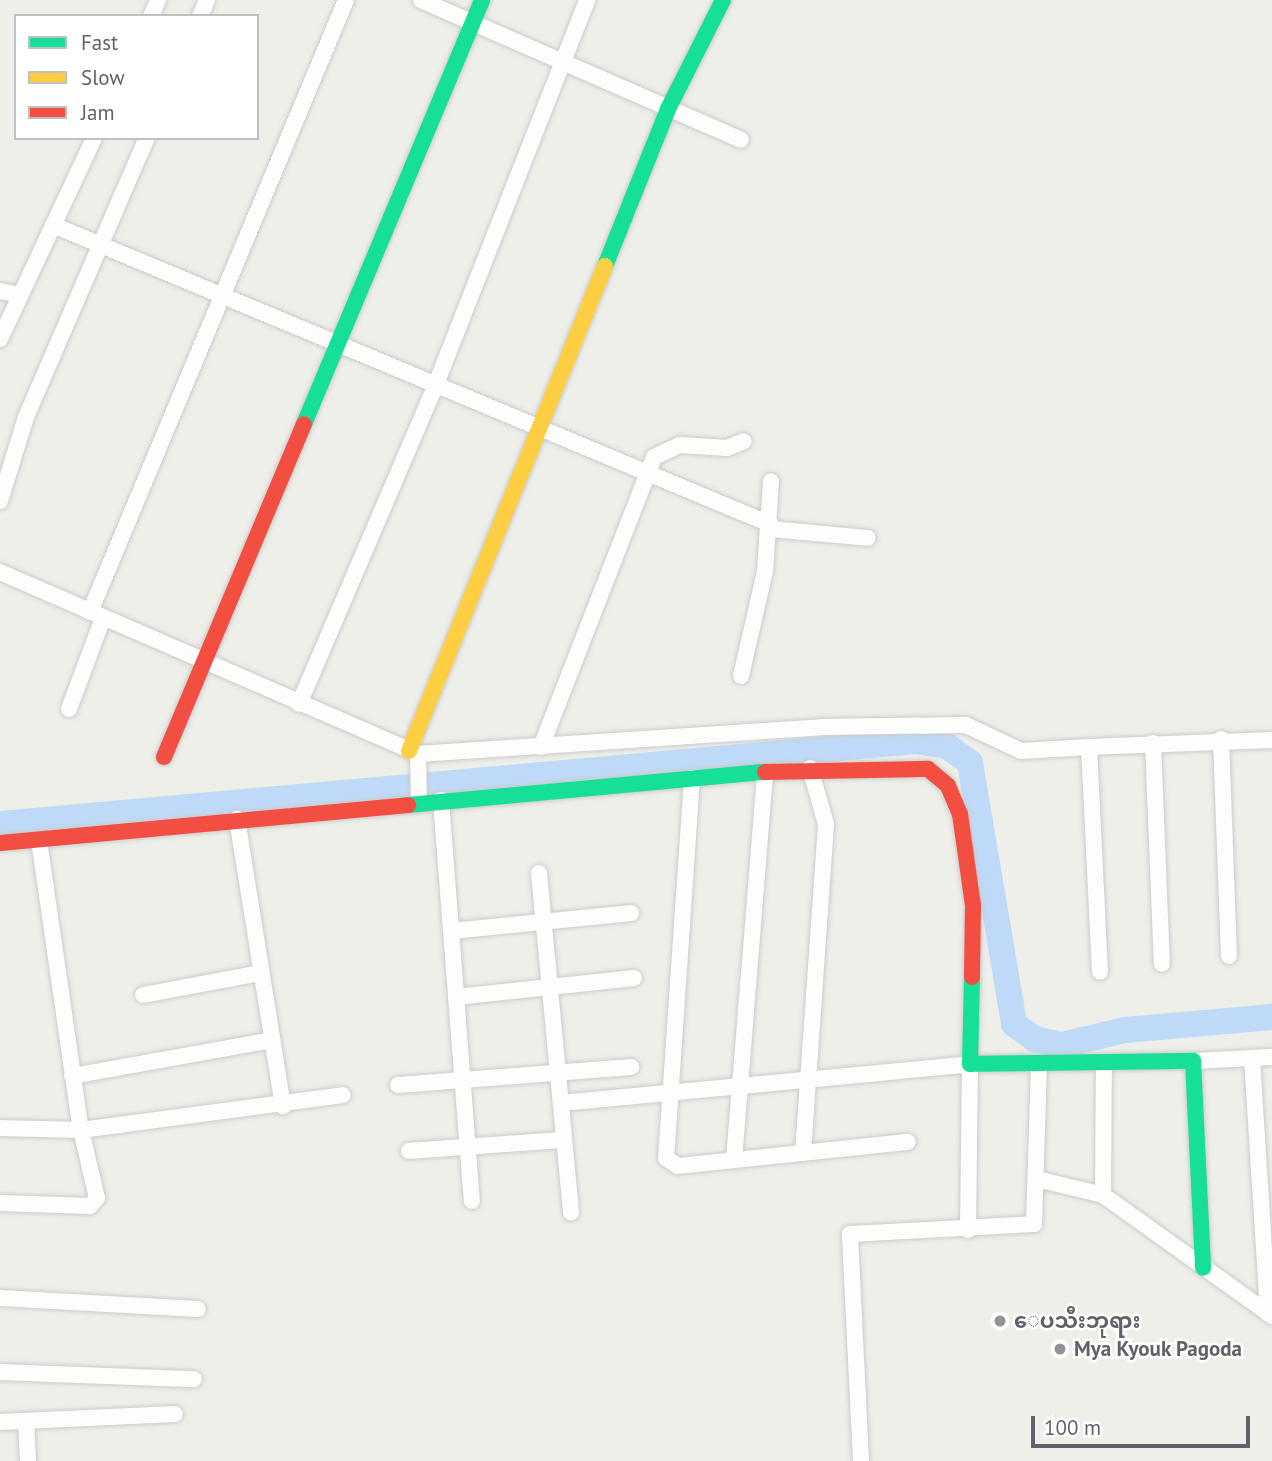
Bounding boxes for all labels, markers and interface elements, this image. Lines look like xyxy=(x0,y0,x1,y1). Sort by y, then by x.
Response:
legend xyxy=(14,14,259,140)
text: Fast xyxy=(81,29,118,56)
text: Slow xyxy=(81,64,125,91)
text: Jam xyxy=(81,99,115,126)
place label: ေပသီးဘုရား xyxy=(1014,1308,1140,1334)
marker: ေပသီးဘုရား xyxy=(992,1313,1008,1329)
place label: Mya Kyouk Pagoda xyxy=(1074,1336,1243,1362)
marker: Mya Kyouk Pagoda xyxy=(1052,1341,1068,1357)
scale bar xyxy=(1034,1402,1253,1446)
text: 100 m xyxy=(1044,1414,1101,1441)

